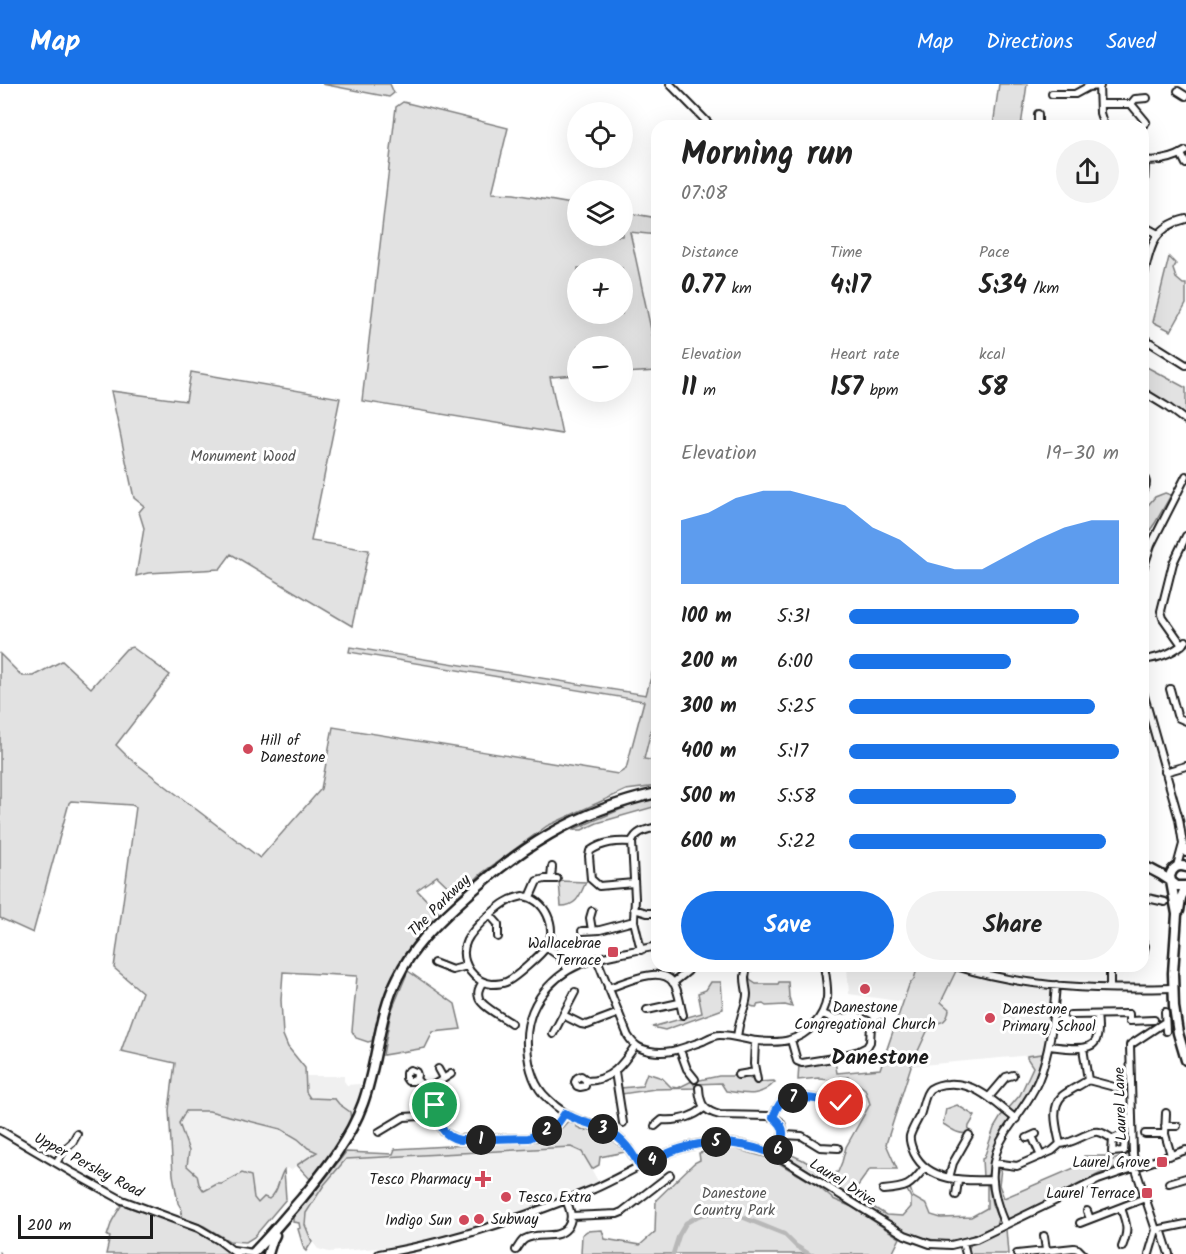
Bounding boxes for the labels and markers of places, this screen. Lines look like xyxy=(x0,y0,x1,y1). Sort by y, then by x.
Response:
place label: Hill of Danestone xyxy=(260,729,325,770)
marker: Hill of Danestone xyxy=(241,742,255,756)
place label: Wallacebrae Terrace xyxy=(528,932,601,973)
marker: Wallacebrae Terrace xyxy=(606,945,620,959)
marker: Danestone Congregational Church xyxy=(858,982,872,996)
place label: Danestone Congregational Church xyxy=(794,996,936,1037)
place label: Danestone Primary School xyxy=(1002,998,1096,1039)
marker: Danestone Primary School xyxy=(983,1011,997,1025)
pin xyxy=(815,1077,866,1128)
pin xyxy=(409,1079,460,1130)
pin: 7 xyxy=(778,1083,808,1113)
pin: 3 xyxy=(588,1114,618,1144)
pin: 2 xyxy=(532,1116,562,1146)
pin: 1 xyxy=(466,1125,496,1155)
pin: 5 xyxy=(701,1127,731,1157)
pin: 6 xyxy=(763,1135,793,1165)
pin: 4 xyxy=(637,1146,667,1176)
place label: Laurel Grove xyxy=(1072,1151,1150,1175)
marker: Laurel Grove xyxy=(1155,1155,1169,1169)
place label: Tesco Pharmacy xyxy=(369,1168,472,1192)
marker: Tesco Pharmacy xyxy=(476,1172,490,1186)
place label: Laurel Terrace xyxy=(1046,1182,1135,1206)
place label: Tesco Extra xyxy=(518,1186,592,1210)
marker: Laurel Terrace xyxy=(1140,1186,1154,1200)
marker: Tesco Extra xyxy=(499,1190,513,1204)
place label: Subway xyxy=(491,1208,539,1232)
place label: Indigo Sun xyxy=(385,1209,452,1233)
marker: Subway xyxy=(472,1212,486,1226)
marker: Indigo Sun xyxy=(457,1213,471,1227)

